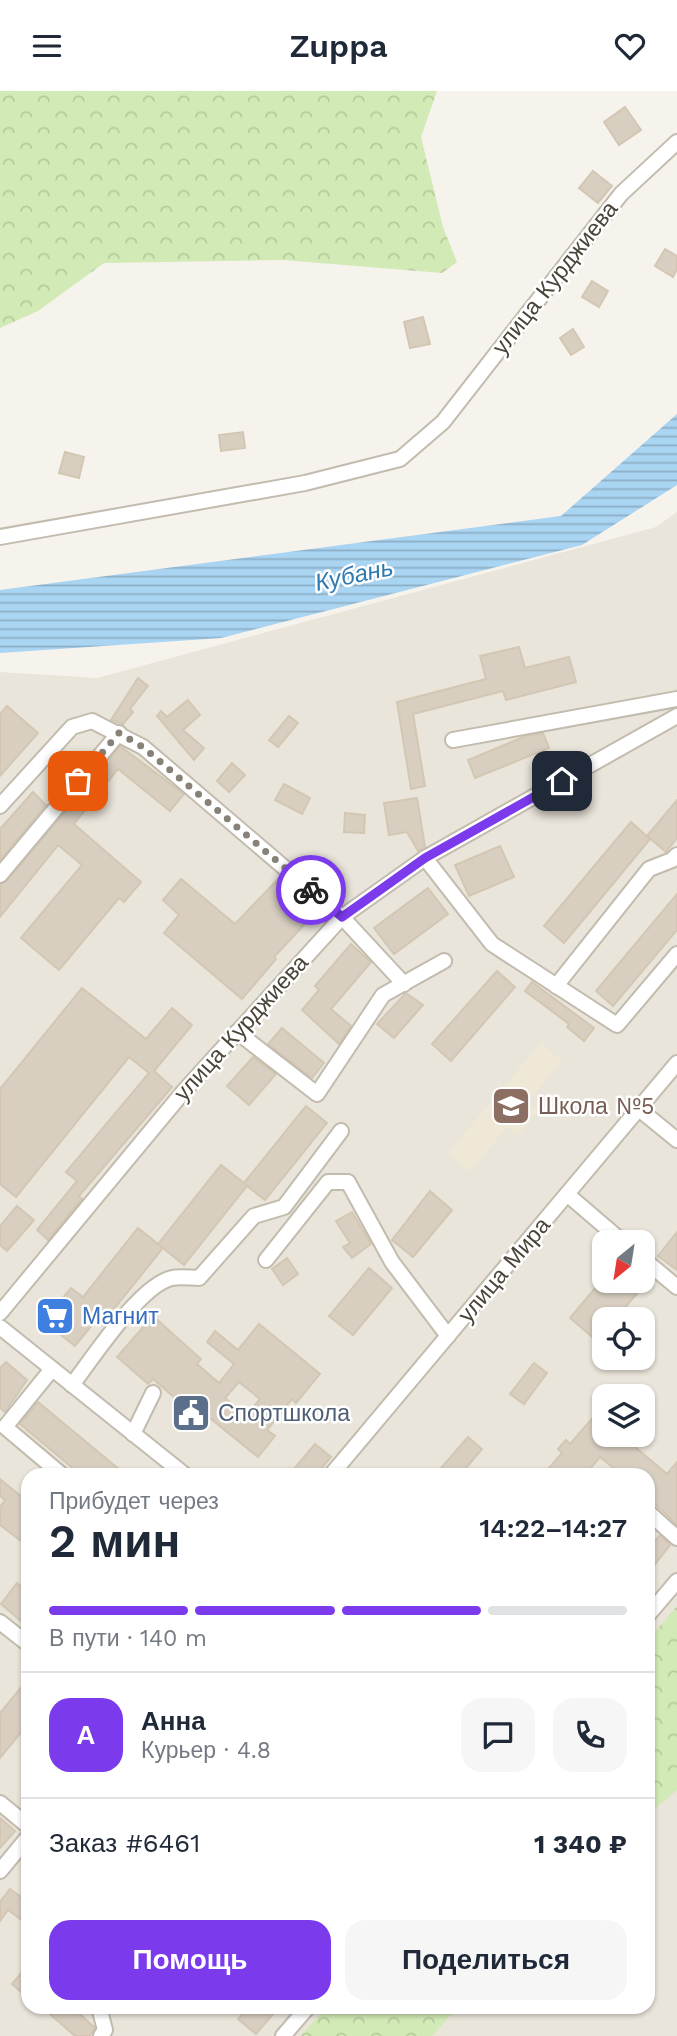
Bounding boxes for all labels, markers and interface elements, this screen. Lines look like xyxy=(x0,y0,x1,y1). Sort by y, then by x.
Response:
icon: menu xyxy=(28,27,66,65)
text: Zuppa xyxy=(289,27,388,65)
icon: heart xyxy=(611,27,649,65)
street label: улица Курджиева xyxy=(487,196,623,360)
water label: Кубань xyxy=(312,553,396,597)
pin xyxy=(48,751,108,811)
pin xyxy=(532,751,592,811)
icon: bag xyxy=(59,762,97,800)
icon: home xyxy=(543,762,581,800)
courier xyxy=(276,855,346,925)
icon: bike xyxy=(292,871,330,909)
street label: улица Курджиева xyxy=(168,949,314,1107)
school or university icon: Школа №5 xyxy=(490,1085,532,1127)
place label: Школа №5 xyxy=(538,1093,654,1120)
street label: улица Мира xyxy=(452,1212,556,1328)
north arrow xyxy=(592,1230,654,1293)
map controls xyxy=(592,1230,655,1447)
supermarket icon: Магнит xyxy=(34,1295,76,1337)
place label: Магнит xyxy=(82,1303,159,1330)
button: locate xyxy=(592,1307,655,1370)
button: layers xyxy=(592,1384,655,1447)
public building icon: Спортшкола xyxy=(170,1392,212,1434)
place label: Спортшкола xyxy=(218,1400,350,1427)
text: Прибудет через xyxy=(49,1488,219,1515)
text: 14:22–14:27 xyxy=(480,1513,627,1543)
text: 2 мин xyxy=(49,1514,180,1568)
text: В пути · 140 m xyxy=(49,1625,207,1652)
button: chat xyxy=(461,1698,535,1772)
button: phone xyxy=(553,1698,627,1772)
text: Анна xyxy=(141,1706,206,1736)
text: А xyxy=(77,1720,95,1750)
text: Курьер · 4.8 xyxy=(141,1737,271,1764)
text: Заказ #6461 xyxy=(49,1828,200,1858)
text: 1 340 ₽ xyxy=(534,1829,627,1859)
button: Помощь xyxy=(49,1920,331,2000)
button: Поделиться xyxy=(345,1920,627,2000)

